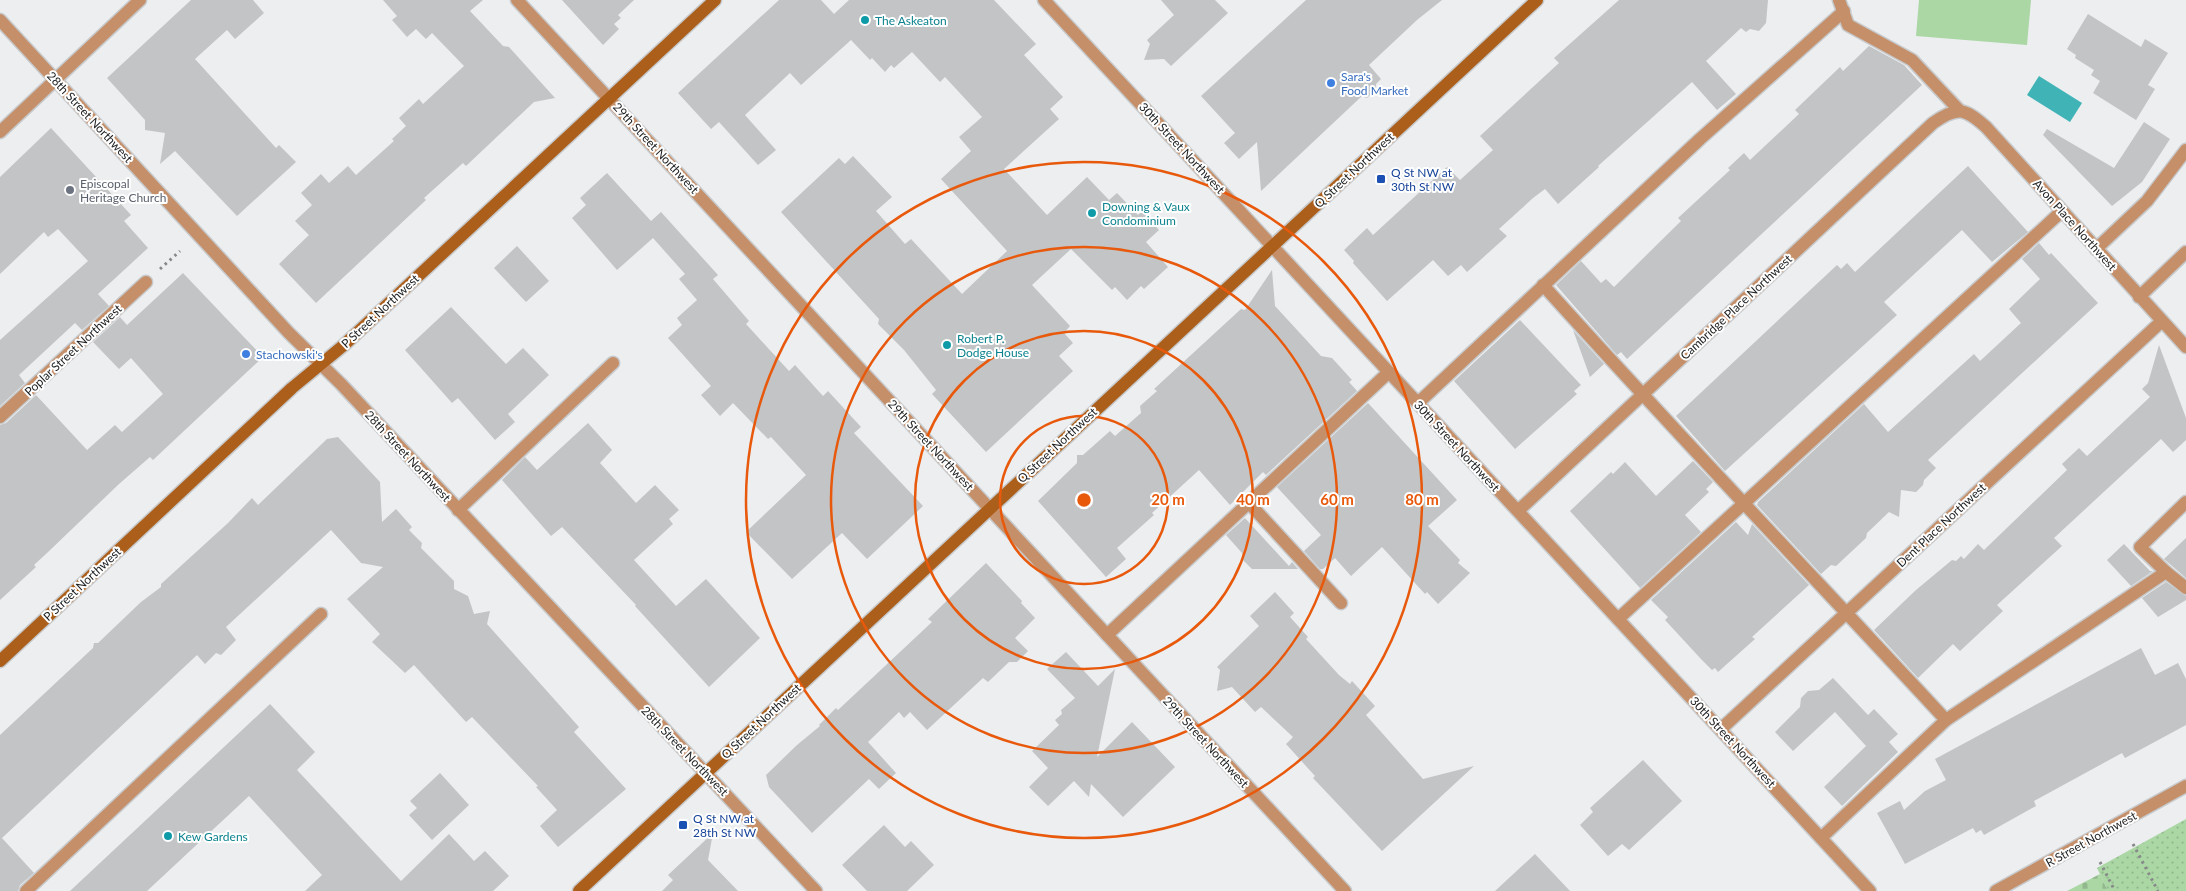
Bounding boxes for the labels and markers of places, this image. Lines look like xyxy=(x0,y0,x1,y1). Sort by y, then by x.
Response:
place label: The Askeaton xyxy=(875,13,947,28)
marker: The Askeaton xyxy=(859,14,871,26)
place label: Sara's Food Market xyxy=(1341,69,1409,98)
marker: Sara's Food Market xyxy=(1325,77,1337,89)
place label: Q St NW at 30th St NW xyxy=(1391,165,1455,194)
marker: Q St NW at 30th St NW xyxy=(1375,173,1387,185)
place label: Episcopal Heritage Church xyxy=(80,176,166,205)
marker: Episcopal Heritage Church xyxy=(64,184,76,196)
place label: Downing & Vaux Condominium xyxy=(1102,199,1190,228)
marker: Downing & Vaux Condominium xyxy=(1086,207,1098,219)
place label: Robert P. Dodge House xyxy=(957,331,1029,360)
marker: Robert P. Dodge House xyxy=(941,339,953,351)
place label: Stachowski's xyxy=(256,347,323,362)
marker: Stachowski's xyxy=(240,348,252,360)
centre of rings xyxy=(1075,491,1093,509)
place label: Q St NW at 28th St NW xyxy=(693,811,757,840)
marker: Q St NW at 28th St NW xyxy=(677,819,689,831)
place label: Kew Gardens xyxy=(178,829,248,844)
marker: Kew Gardens xyxy=(162,830,174,842)

